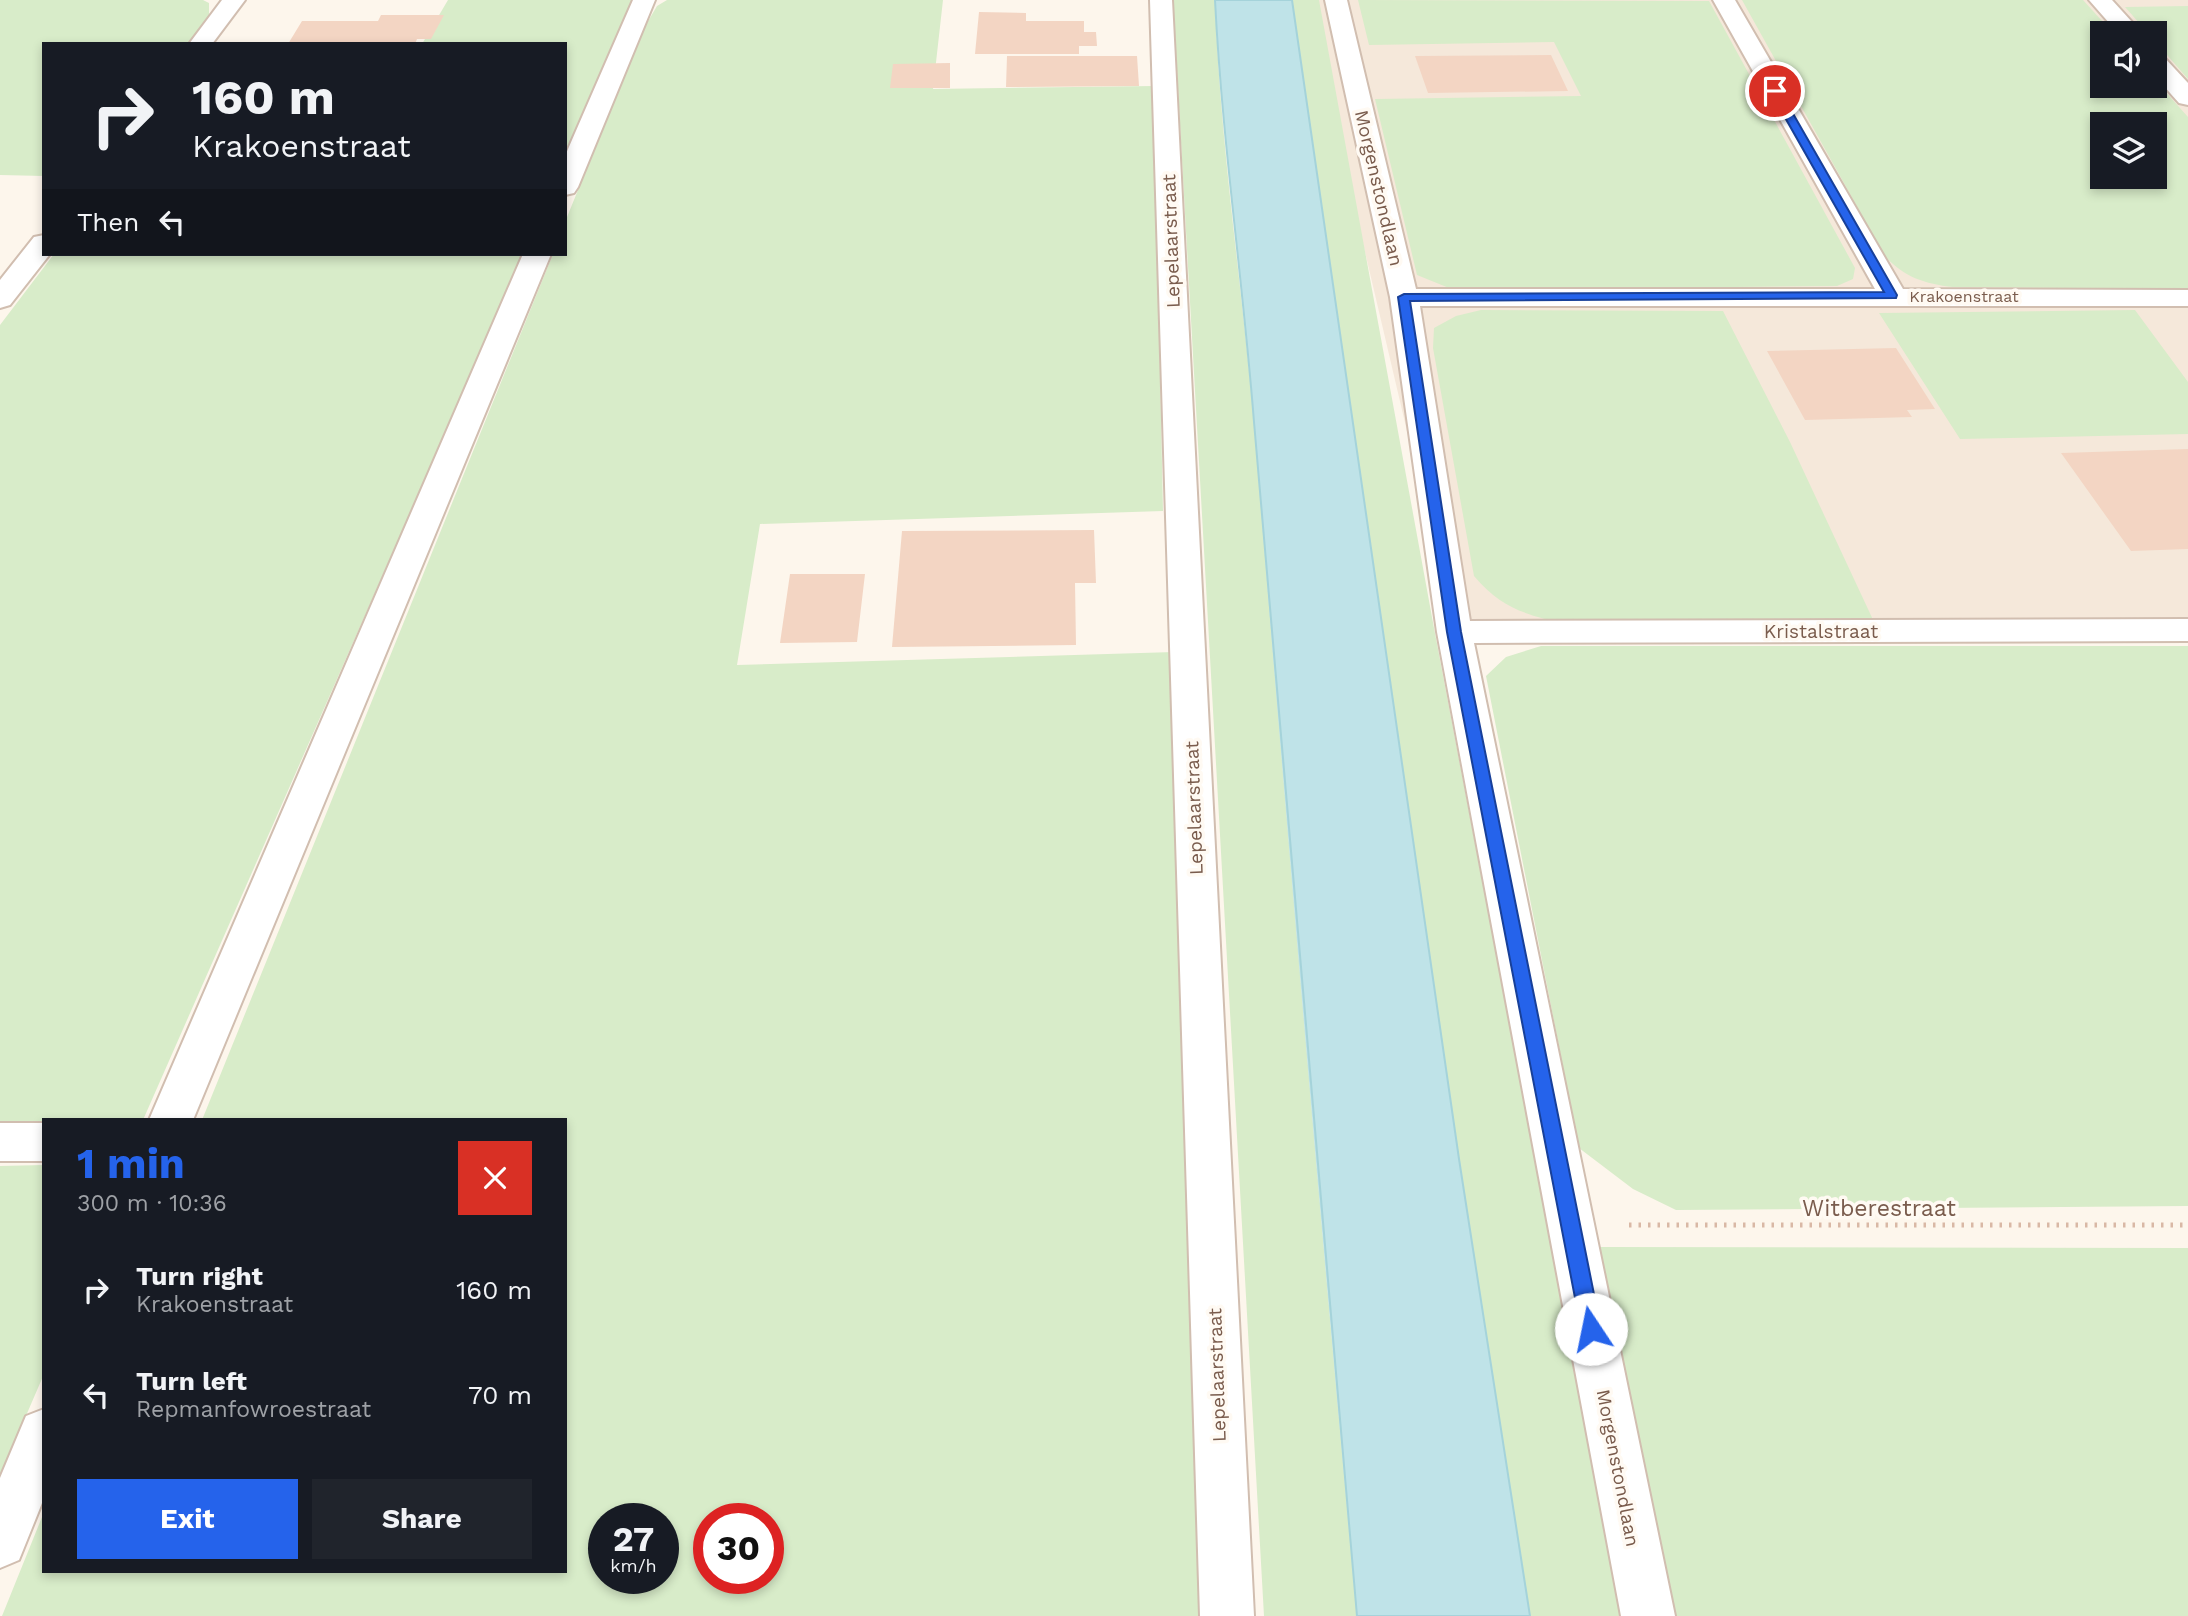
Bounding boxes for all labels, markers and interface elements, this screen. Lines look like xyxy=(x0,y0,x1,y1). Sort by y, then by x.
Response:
map controls xyxy=(2090,21,2167,189)
button: sound xyxy=(2090,21,2167,98)
pin xyxy=(1745,61,1805,121)
text: 160 m xyxy=(192,68,335,126)
icon: right xyxy=(77,70,168,161)
icon: arrive xyxy=(1756,72,1794,110)
street label: Morgenstondlaan xyxy=(1350,108,1408,268)
button: layers xyxy=(2090,112,2167,189)
text: Krakoenstraat xyxy=(192,127,411,165)
street label: Lepelaarstraat xyxy=(1157,174,1185,308)
icon: left xyxy=(153,203,191,241)
text: Then xyxy=(77,207,139,237)
street label: Krakoenstraat xyxy=(1909,287,2019,306)
street label: Kristalstraat xyxy=(1764,620,1878,643)
street label: Lepelaarstraat xyxy=(1180,741,1208,875)
text: 1 min xyxy=(77,1139,185,1188)
button: close xyxy=(458,1141,532,1215)
text: 300 m · 10:36 xyxy=(77,1190,227,1217)
street label: Witberestraat xyxy=(1802,1195,1956,1222)
text: Turn right xyxy=(136,1261,263,1291)
icon: right xyxy=(77,1271,115,1309)
text: 160 m xyxy=(456,1275,532,1305)
text: Krakoenstraat xyxy=(136,1291,293,1318)
position arrow xyxy=(1554,1292,1628,1366)
street label: Lepelaarstraat xyxy=(1203,1308,1231,1442)
text: Turn left xyxy=(136,1366,247,1396)
icon: left xyxy=(77,1376,115,1414)
text: 70 m xyxy=(468,1380,532,1410)
street label: Morgenstondlaan xyxy=(1591,1387,1645,1549)
text: Repmanfowroestraat xyxy=(136,1396,371,1423)
button: Exit xyxy=(77,1479,298,1559)
button: Share xyxy=(312,1479,532,1559)
speed limit sign: 30 xyxy=(693,1503,784,1594)
text: 27 xyxy=(613,1518,654,1560)
text: km/h xyxy=(610,1555,657,1576)

